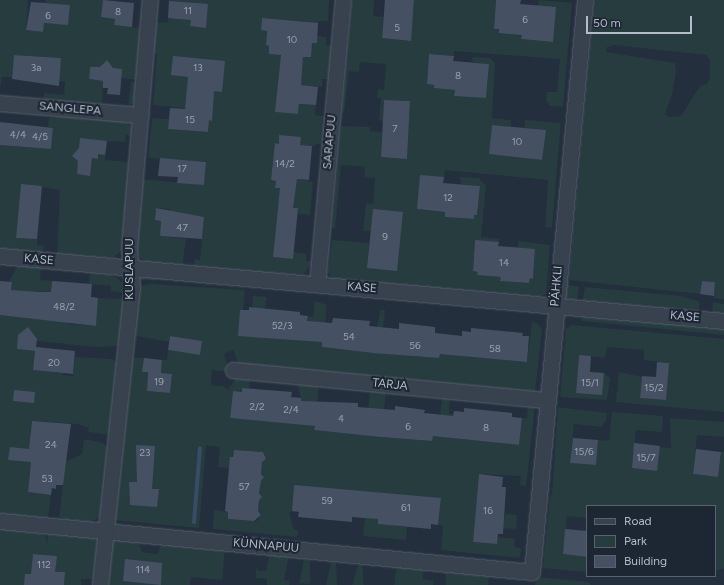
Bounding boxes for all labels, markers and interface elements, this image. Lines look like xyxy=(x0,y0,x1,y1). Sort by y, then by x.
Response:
house number: 11 xyxy=(184,5,192,17)
house number: 8 xyxy=(115,6,121,18)
scale bar xyxy=(588,8,694,34)
house number: 6 xyxy=(45,10,51,22)
house number: 6 xyxy=(522,14,528,26)
text: 50 m xyxy=(593,16,621,30)
house number: 5 xyxy=(394,22,400,34)
house number: 10 xyxy=(287,34,297,46)
house number: 3a xyxy=(31,62,41,74)
house number: 13 xyxy=(193,62,203,74)
house number: 8 xyxy=(455,70,461,82)
street label: SANGLEPA xyxy=(38,99,102,119)
house number: 15 xyxy=(185,114,195,126)
street label: SARAPUU xyxy=(320,114,340,170)
house number: 7 xyxy=(392,123,398,135)
house number: 4/4 xyxy=(10,129,26,141)
house number: 4/5 xyxy=(32,131,48,143)
house number: 10 xyxy=(512,136,522,148)
house number: 14/2 xyxy=(275,158,295,170)
house number: 17 xyxy=(177,163,187,175)
house number: 12 xyxy=(443,192,453,204)
house number: 47 xyxy=(176,222,188,234)
house number: 9 xyxy=(382,231,388,243)
street label: KUSLAPUU xyxy=(123,238,137,300)
street label: KASE xyxy=(23,252,55,268)
house number: 14 xyxy=(499,257,509,269)
street label: PÄHKLI xyxy=(548,265,566,307)
street label: KASE xyxy=(346,280,378,296)
house number: 48/2 xyxy=(53,301,75,313)
street label: KASE xyxy=(669,309,701,325)
house number: 52/3 xyxy=(272,320,292,332)
house number: 54 xyxy=(343,331,355,343)
house number: 56 xyxy=(409,340,421,352)
house number: 58 xyxy=(489,343,501,355)
house number: 20 xyxy=(48,357,60,369)
house number: 19 xyxy=(154,376,164,388)
street label: TARJA xyxy=(371,376,409,394)
house number: 15/1 xyxy=(581,377,599,389)
house number: 15/2 xyxy=(644,382,664,394)
house number: 2/2 xyxy=(249,401,265,413)
house number: 2/4 xyxy=(283,404,299,416)
house number: 4 xyxy=(338,413,344,425)
house number: 6 xyxy=(405,421,411,433)
house number: 8 xyxy=(483,422,489,434)
house number: 24 xyxy=(45,439,57,451)
house number: 15/6 xyxy=(574,446,594,458)
house number: 23 xyxy=(139,447,151,459)
house number: 15/7 xyxy=(636,452,656,464)
house number: 53 xyxy=(41,473,53,485)
house number: 57 xyxy=(238,481,250,493)
house number: 59 xyxy=(321,495,333,507)
house number: 61 xyxy=(401,502,411,514)
house number: 16 xyxy=(483,505,493,517)
legend xyxy=(586,505,716,577)
text: Road xyxy=(624,514,652,528)
text: Park xyxy=(624,534,647,548)
street label: KÜNNAPUU xyxy=(232,536,300,556)
text: Building xyxy=(624,554,667,568)
house number: 112 xyxy=(37,559,51,571)
house number: 114 xyxy=(136,564,150,576)

